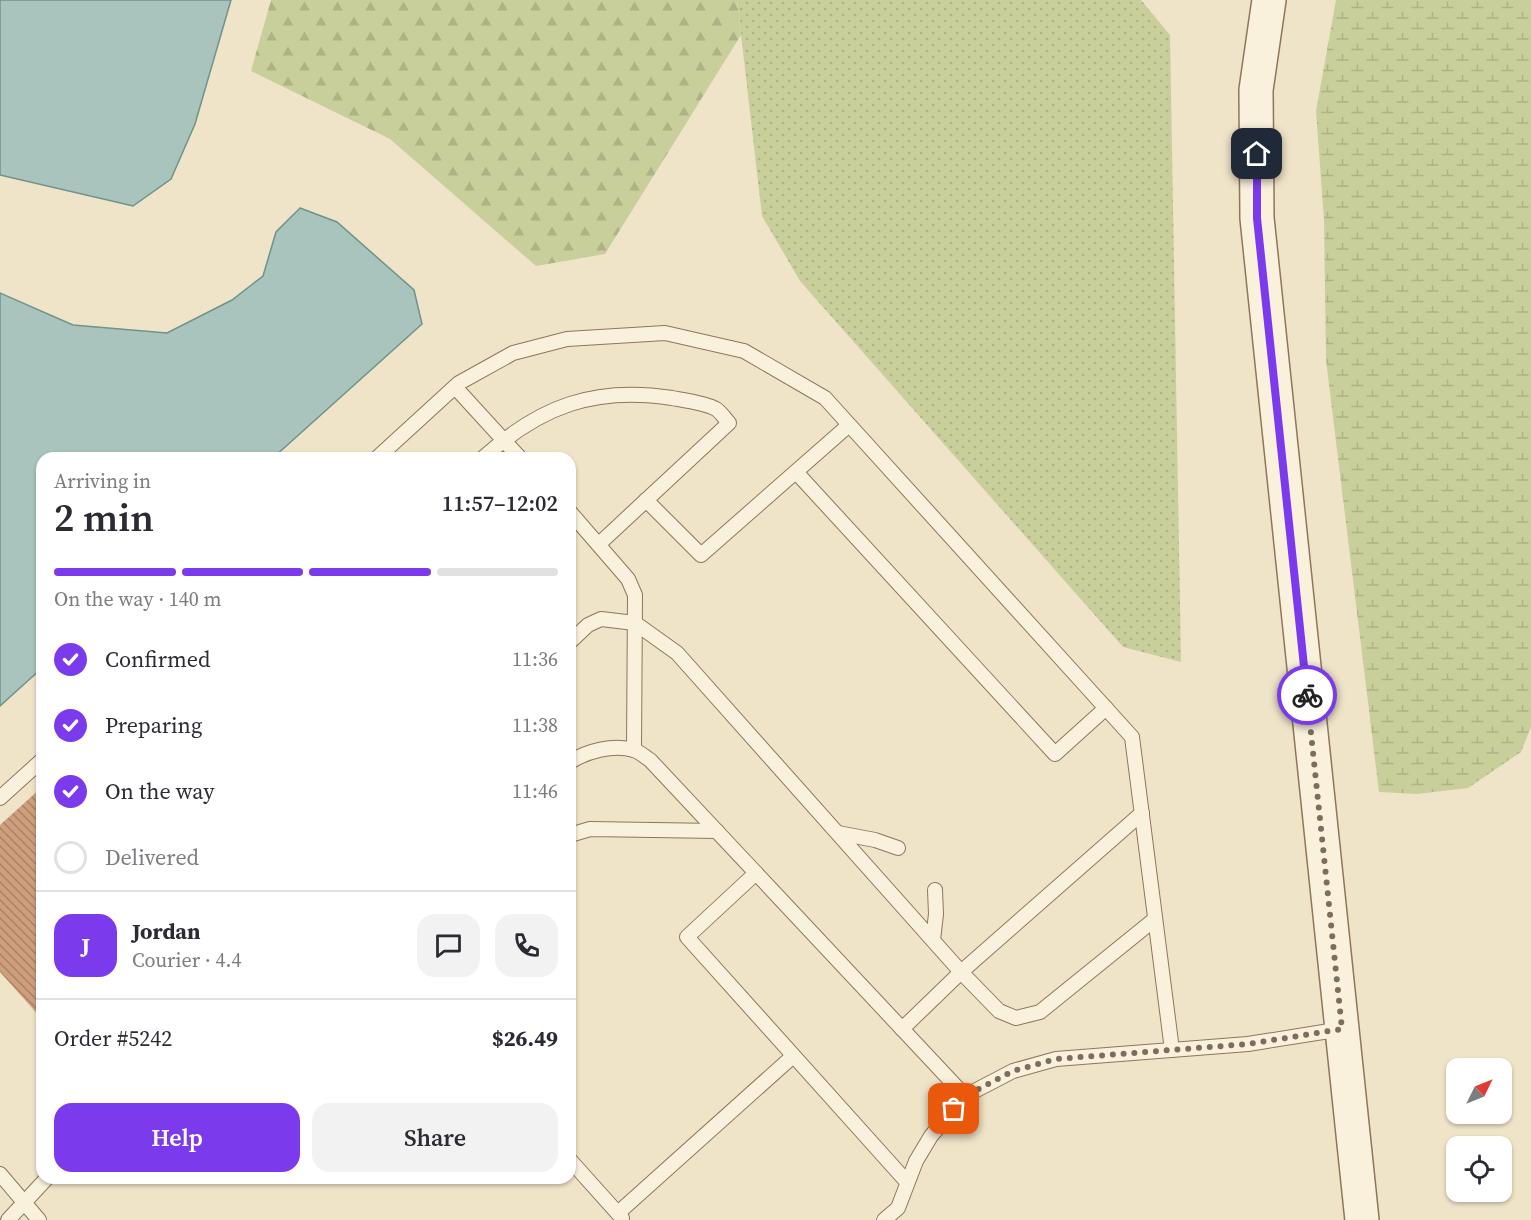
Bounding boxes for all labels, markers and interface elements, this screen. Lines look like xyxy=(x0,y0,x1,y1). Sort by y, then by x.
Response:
pin xyxy=(1231,128,1282,179)
icon: home xyxy=(1240,137,1273,170)
text: Arriving in xyxy=(54,467,151,495)
text: 11:57–12:02 xyxy=(442,488,558,518)
text: 2 min xyxy=(54,491,154,544)
text: On the way · 140 m xyxy=(54,585,221,613)
icon: check xyxy=(54,643,87,676)
text: Confirmed xyxy=(105,644,210,674)
text: 11:36 xyxy=(512,645,558,673)
courier xyxy=(1277,665,1337,725)
icon: bike xyxy=(1291,679,1324,712)
icon: check xyxy=(54,709,87,742)
text: Preparing xyxy=(105,710,202,740)
text: 11:38 xyxy=(512,711,558,739)
icon: check xyxy=(54,775,87,808)
text: On the way xyxy=(105,776,214,806)
text: 11:46 xyxy=(512,777,558,805)
text: Delivered xyxy=(105,842,199,872)
button: chat xyxy=(417,914,480,977)
button: phone xyxy=(495,914,558,977)
text: Jordan xyxy=(132,916,200,946)
text: J xyxy=(81,930,90,960)
text: Courier · 4.4 xyxy=(132,946,241,974)
text: Order #5242 xyxy=(54,1023,172,1053)
text: $26.49 xyxy=(492,1023,558,1053)
north arrow xyxy=(1446,1058,1512,1124)
map controls xyxy=(1446,1058,1512,1202)
pin xyxy=(928,1083,979,1134)
icon: bag xyxy=(937,1092,970,1125)
button: Help xyxy=(54,1103,300,1172)
button: Share xyxy=(312,1103,558,1172)
button: locate xyxy=(1446,1136,1512,1202)

